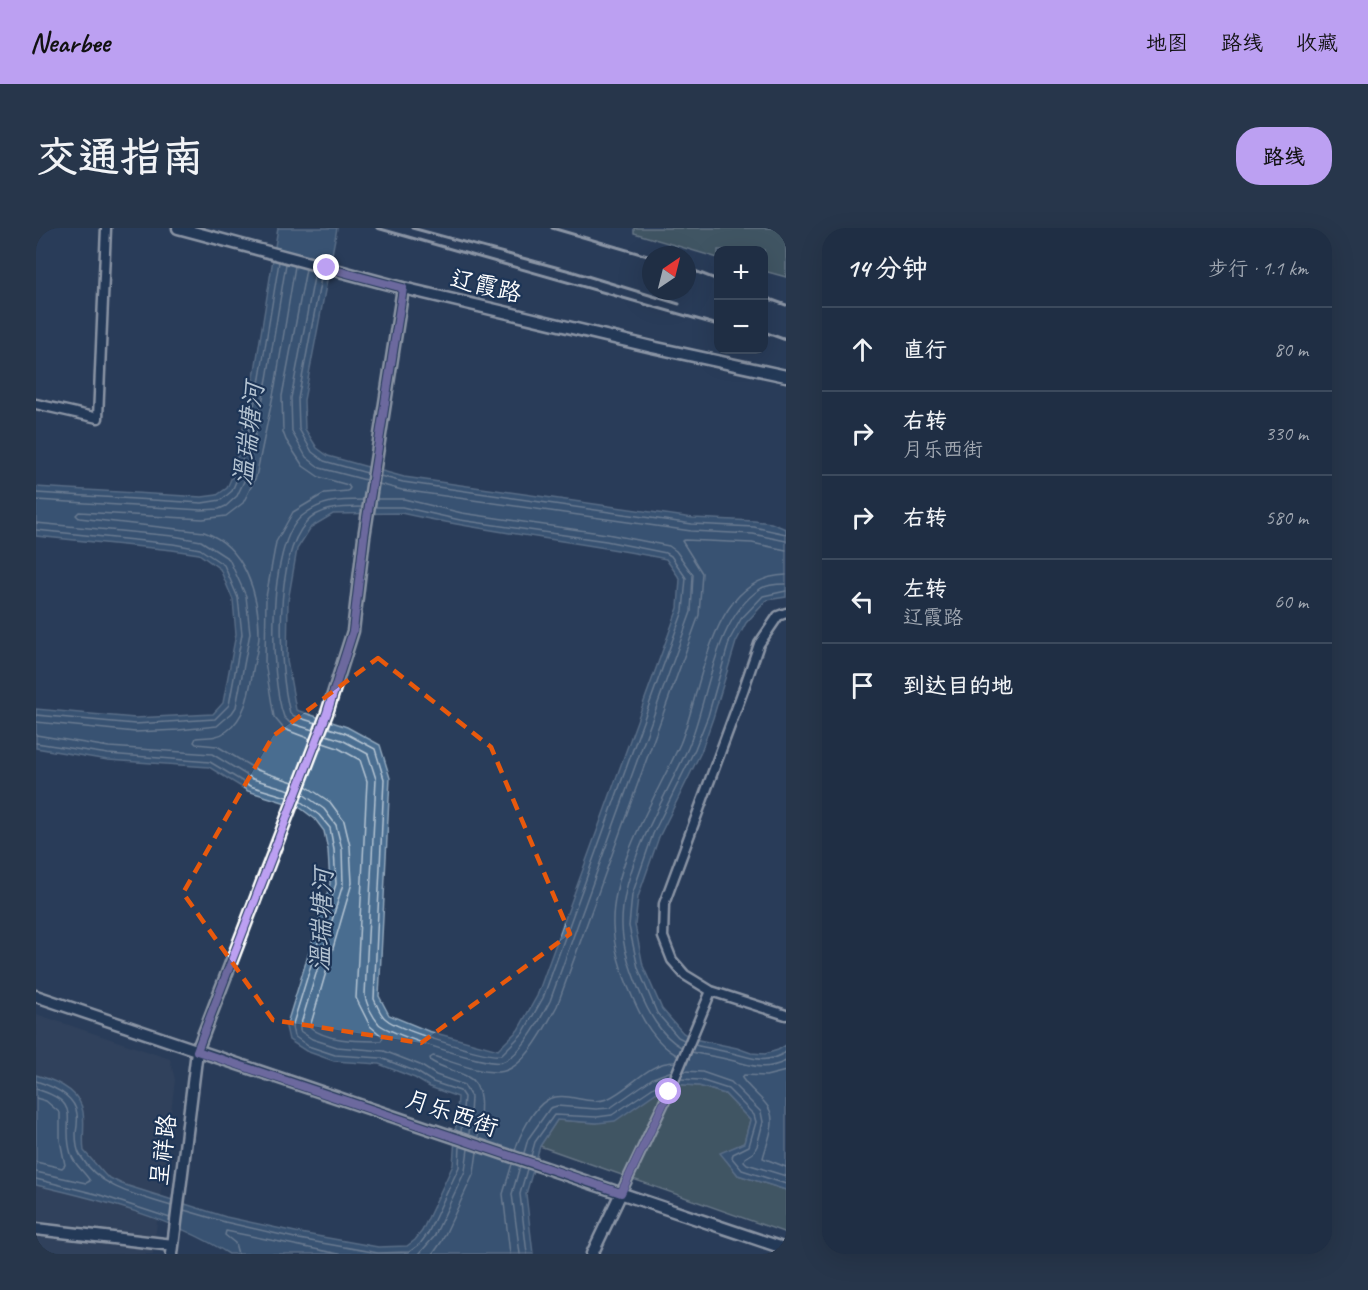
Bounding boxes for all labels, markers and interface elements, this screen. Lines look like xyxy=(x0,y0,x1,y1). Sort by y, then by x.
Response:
text: Nearbee xyxy=(30,25,110,60)
text: 地图 xyxy=(1146,30,1188,56)
text: 路线 xyxy=(1221,30,1263,56)
text: 收藏 xyxy=(1296,30,1338,56)
button: 路线 xyxy=(1236,127,1332,185)
text: 交通指南 xyxy=(36,131,204,184)
north arrow xyxy=(642,246,696,300)
map controls xyxy=(714,246,768,354)
button: + xyxy=(714,246,768,300)
text: 14 分钟 xyxy=(846,252,928,285)
route end xyxy=(313,254,339,280)
text: 步行 · 1.1 km xyxy=(1208,256,1308,281)
street label: 辽霞路 xyxy=(448,263,524,309)
button: − xyxy=(714,300,768,354)
icon: ahead xyxy=(846,333,879,366)
text: 直行 xyxy=(903,336,947,364)
text: 80 m xyxy=(1274,337,1308,362)
water label: 温瑞塘河 xyxy=(226,376,272,488)
text: 右转 xyxy=(903,407,947,435)
icon: right xyxy=(846,417,879,450)
text: 330 m xyxy=(1265,421,1308,446)
text: 月乐西街 xyxy=(903,437,983,462)
icon: right xyxy=(846,501,879,534)
text: 右转 xyxy=(903,504,947,532)
text: 580 m xyxy=(1265,505,1308,530)
text: 左转 xyxy=(903,575,947,603)
icon: left xyxy=(846,585,879,618)
text: 60 m xyxy=(1274,589,1308,614)
text: 辽霞路 xyxy=(903,605,963,630)
icon: arrive xyxy=(846,669,879,702)
text: 到达目的地 xyxy=(903,672,1013,700)
water label: 温瑞塘河 xyxy=(303,863,340,973)
route start xyxy=(655,1078,681,1104)
street label: 月乐西街 xyxy=(402,1083,502,1143)
street label: 呈祥路 xyxy=(144,1112,182,1188)

